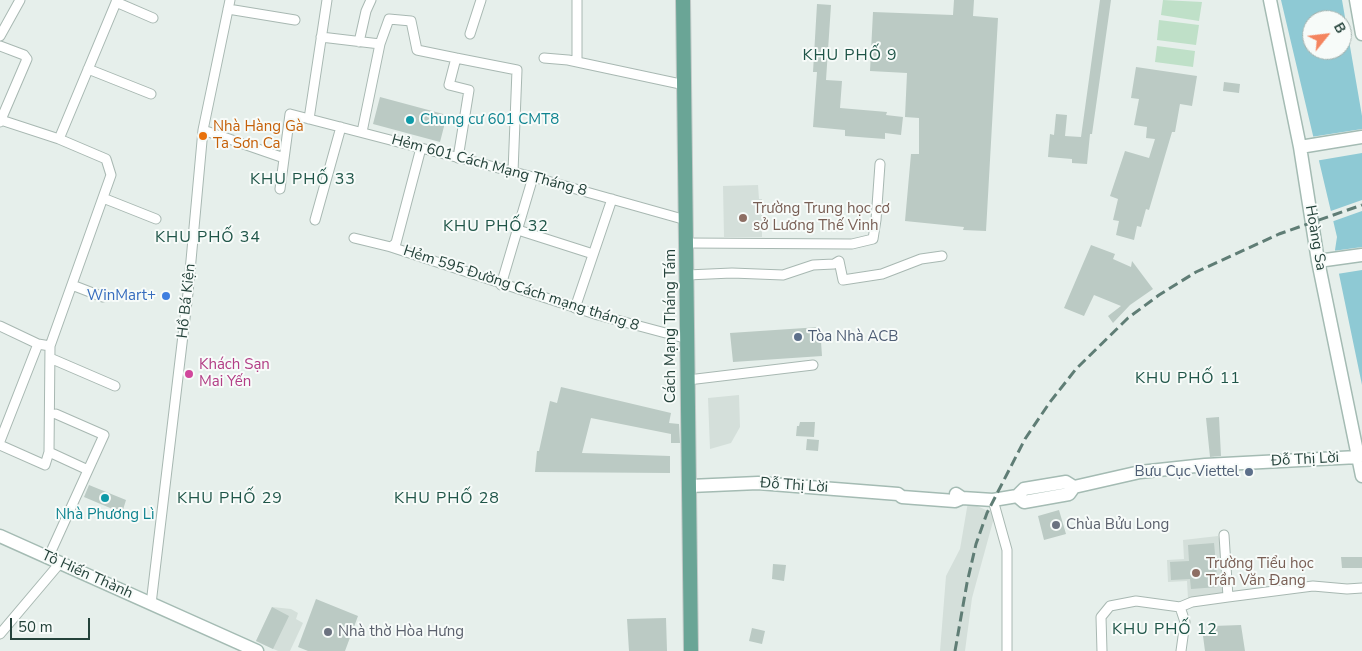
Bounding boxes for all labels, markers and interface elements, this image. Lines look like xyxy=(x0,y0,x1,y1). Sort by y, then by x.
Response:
north arrow xyxy=(1302,10,1352,60)
text: B xyxy=(1329,19,1350,37)
district label: KHU PHỐ 9 xyxy=(801,46,899,66)
place label: Chung cư 601 CMT8 xyxy=(420,111,559,129)
marker: Chung cư 601 CMT8 xyxy=(404,114,416,126)
place label: Nhà Hàng Gà Ta Sơn Ca xyxy=(213,118,304,153)
marker: Nhà Hàng Gà Ta Sơn Ca xyxy=(197,130,209,142)
street label: Hẻm 601 Cách Mạng Tháng 8 xyxy=(389,131,589,201)
district label: KHU PHỐ 33 xyxy=(249,170,357,190)
place label: Trường Trung học cơ sở Lương Thế Vinh xyxy=(753,200,890,235)
street label: Hoàng Sa xyxy=(1300,204,1330,272)
marker: Trường Trung học cơ sở Lương Thế Vinh xyxy=(737,212,749,224)
district label: KHU PHỐ 32 xyxy=(442,217,550,237)
district label: KHU PHỐ 34 xyxy=(154,228,262,248)
street label: Hẻm 595 Đường Cách mạng tháng 8 xyxy=(401,242,641,336)
street label: Cách Mạng Tháng Tám xyxy=(662,249,680,403)
street label: Hồ Bá Kiện xyxy=(174,263,200,339)
place label: WinMart+ xyxy=(87,287,156,305)
marker: WinMart+ xyxy=(160,290,172,302)
place label: Tòa Nhà ACB xyxy=(808,328,898,346)
marker: Tòa Nhà ACB xyxy=(792,331,804,343)
place label: Khách Sạn Mai Yến xyxy=(199,356,270,391)
marker: Khách Sạn Mai Yến xyxy=(183,368,195,380)
district label: KHU PHỐ 11 xyxy=(1134,369,1242,389)
street label: Đỗ Thị Lời xyxy=(1271,449,1339,471)
place label: Bưu Cục Viettel xyxy=(1135,463,1239,481)
marker: Bưu Cục Viettel xyxy=(1243,466,1255,478)
street label: Đỗ Thị Lời xyxy=(759,475,829,497)
district label: KHU PHỐ 29 xyxy=(176,489,284,509)
district label: KHU PHỐ 28 xyxy=(393,489,501,509)
marker: Nhà Phương Lì xyxy=(99,492,111,504)
place label: Nhà Phương Lì xyxy=(56,506,154,524)
place label: Chùa Bửu Long xyxy=(1066,516,1169,534)
marker: Chùa Bửu Long xyxy=(1050,519,1062,531)
street label: Tô Hiến Thành xyxy=(39,547,135,603)
place label: Trường Tiểu học Trần Văn Đang xyxy=(1206,555,1314,590)
marker: Trường Tiểu học Trần Văn Đang xyxy=(1190,567,1202,579)
scale bar xyxy=(12,608,92,640)
text: 50 m xyxy=(18,617,53,637)
district label: KHU PHỐ 12 xyxy=(1111,620,1219,640)
place label: Nhà thờ Hòa Hưng xyxy=(338,623,464,641)
marker: Nhà thờ Hòa Hưng xyxy=(322,626,334,638)

